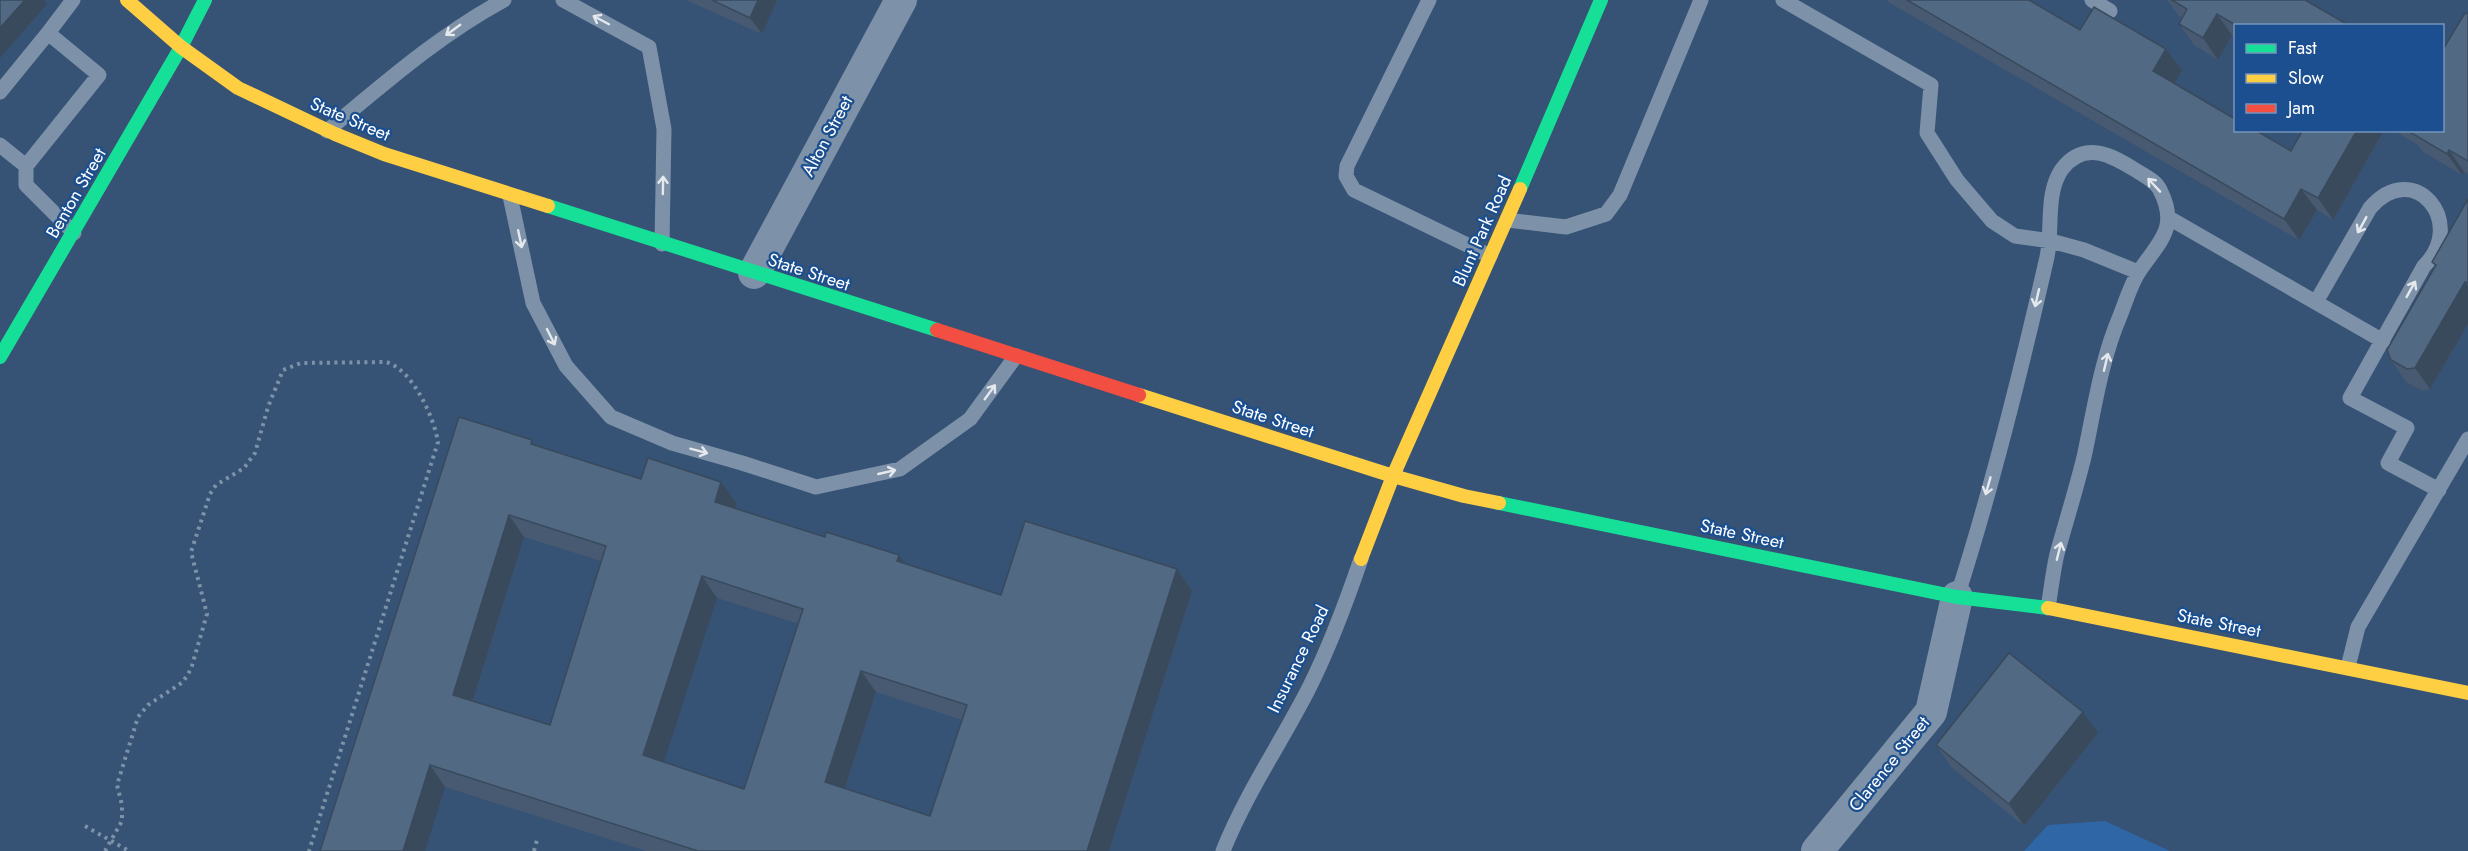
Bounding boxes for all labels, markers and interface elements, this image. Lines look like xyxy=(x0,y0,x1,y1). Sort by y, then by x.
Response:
one-way arrow xyxy=(592,14,610,25)
one-way arrow xyxy=(446,24,462,36)
legend xyxy=(2234,24,2444,132)
text: Fast xyxy=(2288,35,2317,61)
text: Slow xyxy=(2288,65,2325,91)
street label: State Street xyxy=(306,90,395,148)
street label: Alton Street xyxy=(795,90,859,181)
text: Jam xyxy=(2286,95,2315,121)
street label: Benton Street xyxy=(40,142,113,243)
street label: Blunt Park Road xyxy=(1446,171,1518,291)
one-way arrow xyxy=(657,176,669,196)
one-way arrow xyxy=(2147,177,2161,192)
one-way arrow xyxy=(2355,216,2367,233)
one-way arrow xyxy=(514,230,526,249)
street label: State Street xyxy=(765,247,854,298)
one-way arrow xyxy=(2406,281,2417,299)
one-way arrow xyxy=(2031,288,2043,307)
one-way arrow xyxy=(546,328,557,346)
one-way arrow xyxy=(2100,352,2112,371)
one-way arrow xyxy=(984,384,996,400)
street label: State Street xyxy=(1229,394,1318,445)
one-way arrow xyxy=(689,446,708,457)
one-way arrow xyxy=(877,465,896,477)
one-way arrow xyxy=(1982,476,1993,495)
street label: State Street xyxy=(1698,512,1787,556)
one-way arrow xyxy=(2053,542,2065,561)
street label: Insurance Road xyxy=(1261,601,1335,717)
street label: State Street xyxy=(2175,602,2264,644)
street label: Clarence Street xyxy=(1842,710,1936,817)

